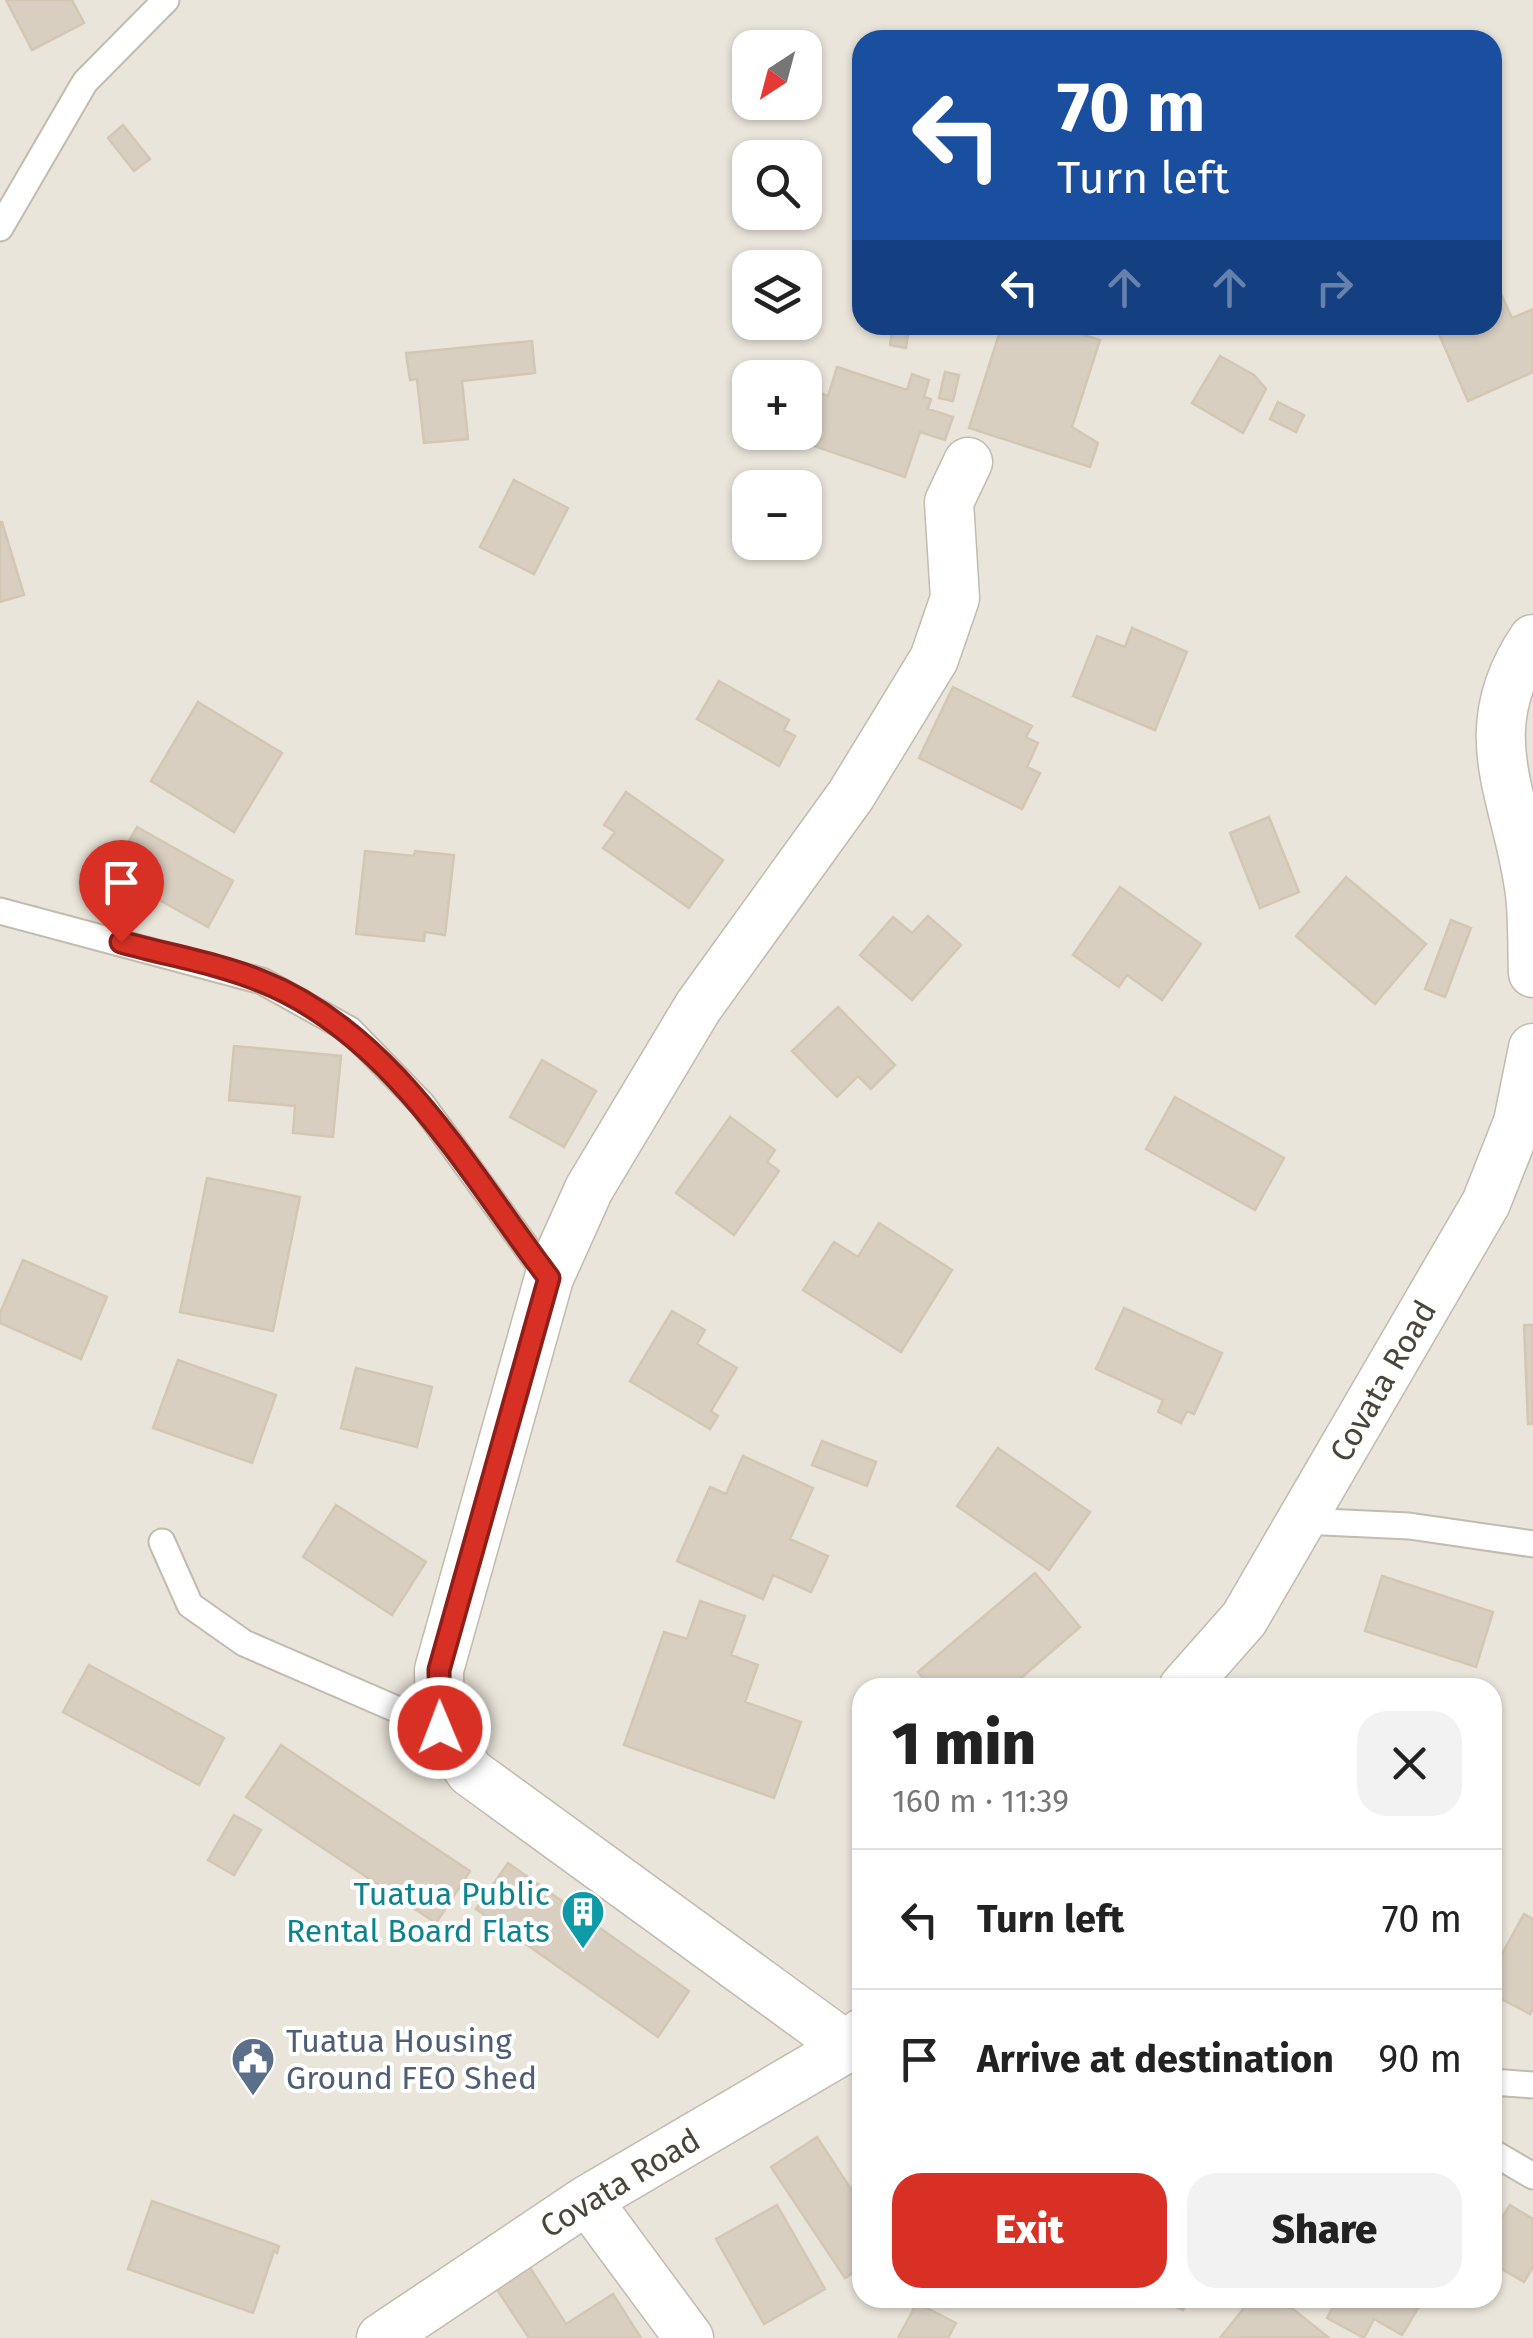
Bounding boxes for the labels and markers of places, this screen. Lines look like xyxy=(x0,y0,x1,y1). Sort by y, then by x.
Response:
pin xyxy=(79,840,164,943)
place label: Tuatua Public Rental Board Flats xyxy=(286,1875,550,1950)
building icon: Tuatua Public Rental Board Flats xyxy=(560,1889,606,1950)
place label: Tuatua Housing Ground FEO Shed xyxy=(286,2022,537,2097)
public building icon: Tuatua Housing Ground FEO Shed xyxy=(230,2036,276,2097)

